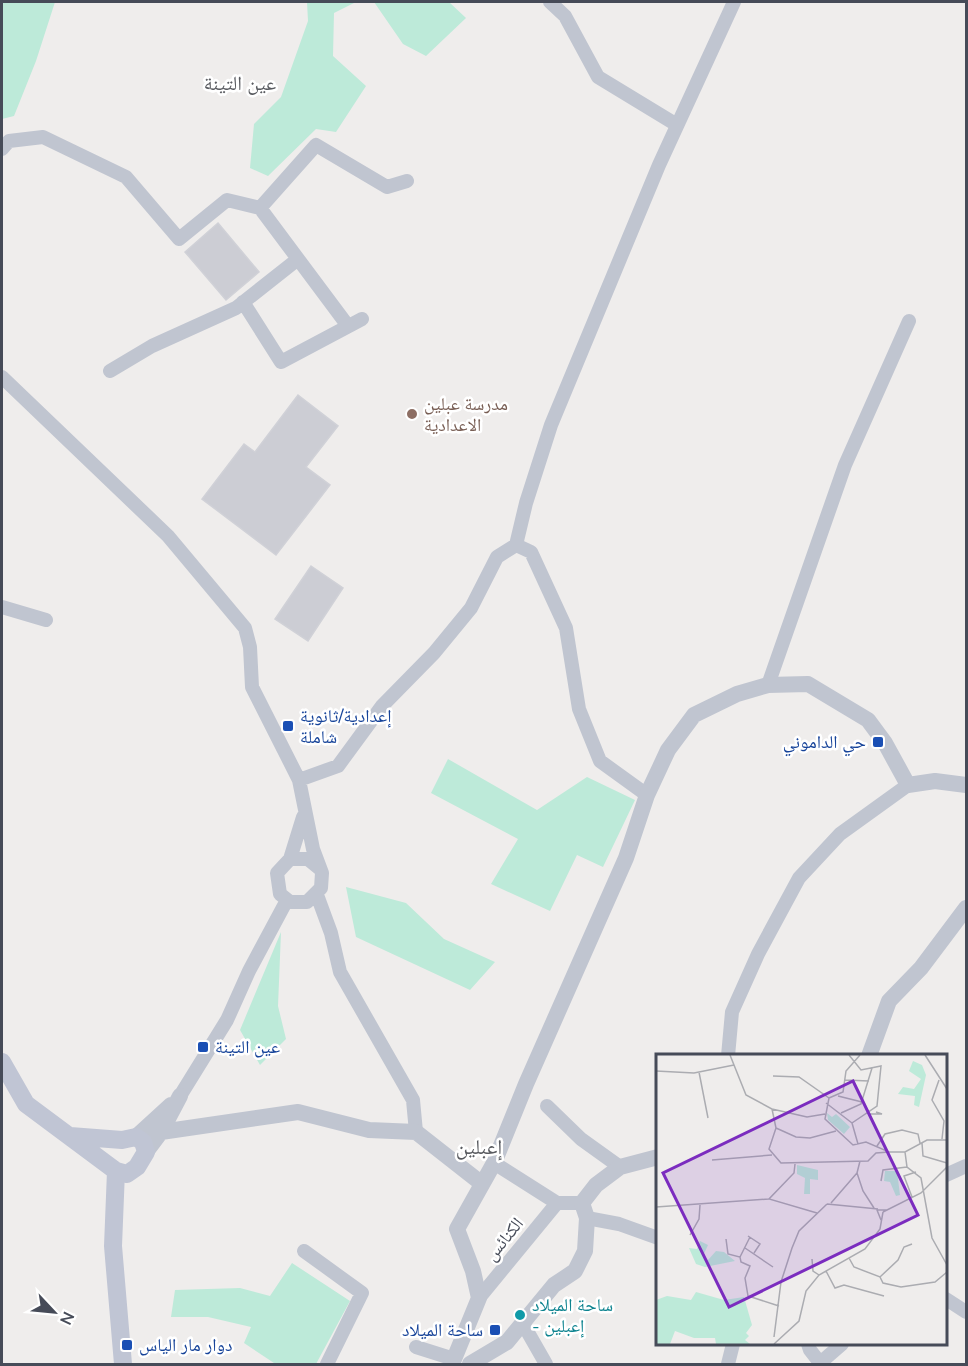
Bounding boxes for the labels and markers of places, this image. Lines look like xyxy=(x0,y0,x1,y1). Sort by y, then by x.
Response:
place label: مدرسة عبلين الاعدادية xyxy=(424,392,508,437)
marker: مدرسة عبلين الاعدادية xyxy=(405,407,419,421)
place label: إعدادية/ثانوية شاملة xyxy=(300,704,391,749)
marker: إعدادية/ثانوية شاملة xyxy=(281,719,295,733)
place label: حي الداموني xyxy=(783,730,866,757)
marker: حي الداموني xyxy=(871,735,885,749)
place label: عين التينة xyxy=(215,1035,280,1059)
marker: عين التينة xyxy=(196,1040,210,1054)
place label: ساحة الميلاد - إعبلين xyxy=(532,1293,613,1338)
marker: ساحة الميلاد - إعبلين xyxy=(513,1308,527,1322)
place label: ساحة الميلاد xyxy=(402,1318,483,1342)
marker: ساحة الميلاد xyxy=(488,1323,502,1337)
place label: دوار مار الياس xyxy=(139,1333,232,1357)
marker: دوار مار الياس xyxy=(120,1338,134,1352)

